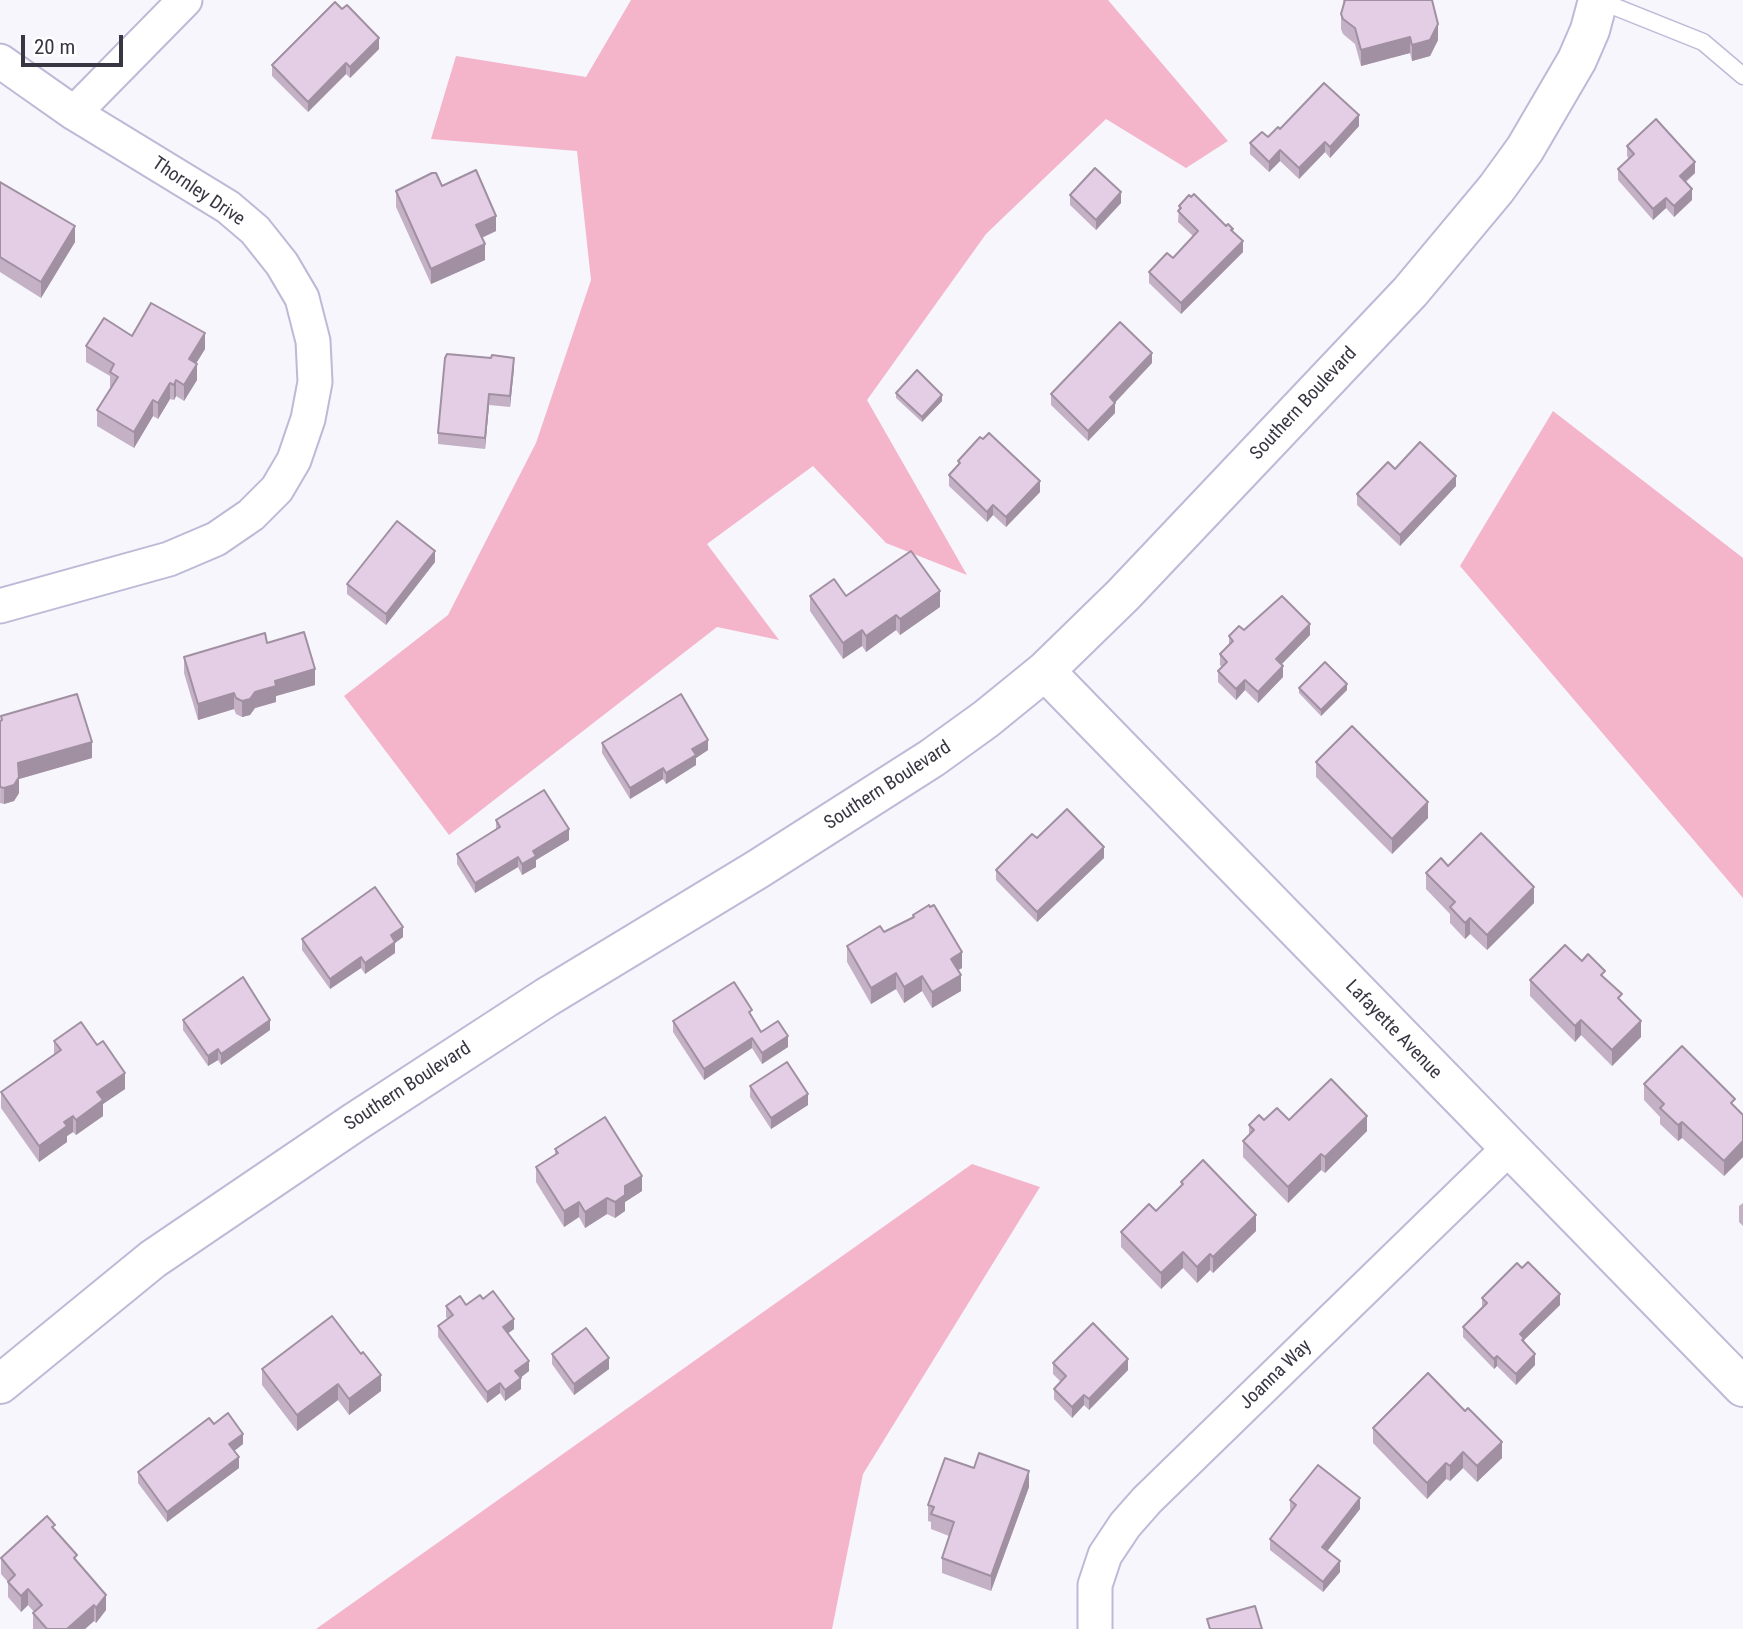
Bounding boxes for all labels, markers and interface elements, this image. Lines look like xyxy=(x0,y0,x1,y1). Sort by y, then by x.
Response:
scale bar xyxy=(24,21,126,65)
text: 20 m xyxy=(34,35,75,59)
street label: Thornley Drive xyxy=(147,153,249,231)
street label: Southern Boulevard xyxy=(1246,343,1362,465)
street label: Southern Boulevard xyxy=(821,737,955,835)
street label: Lafayette Avenue xyxy=(1340,976,1446,1084)
street label: Southern Boulevard xyxy=(341,1038,475,1136)
street label: Joanna Way xyxy=(1235,1335,1317,1415)

